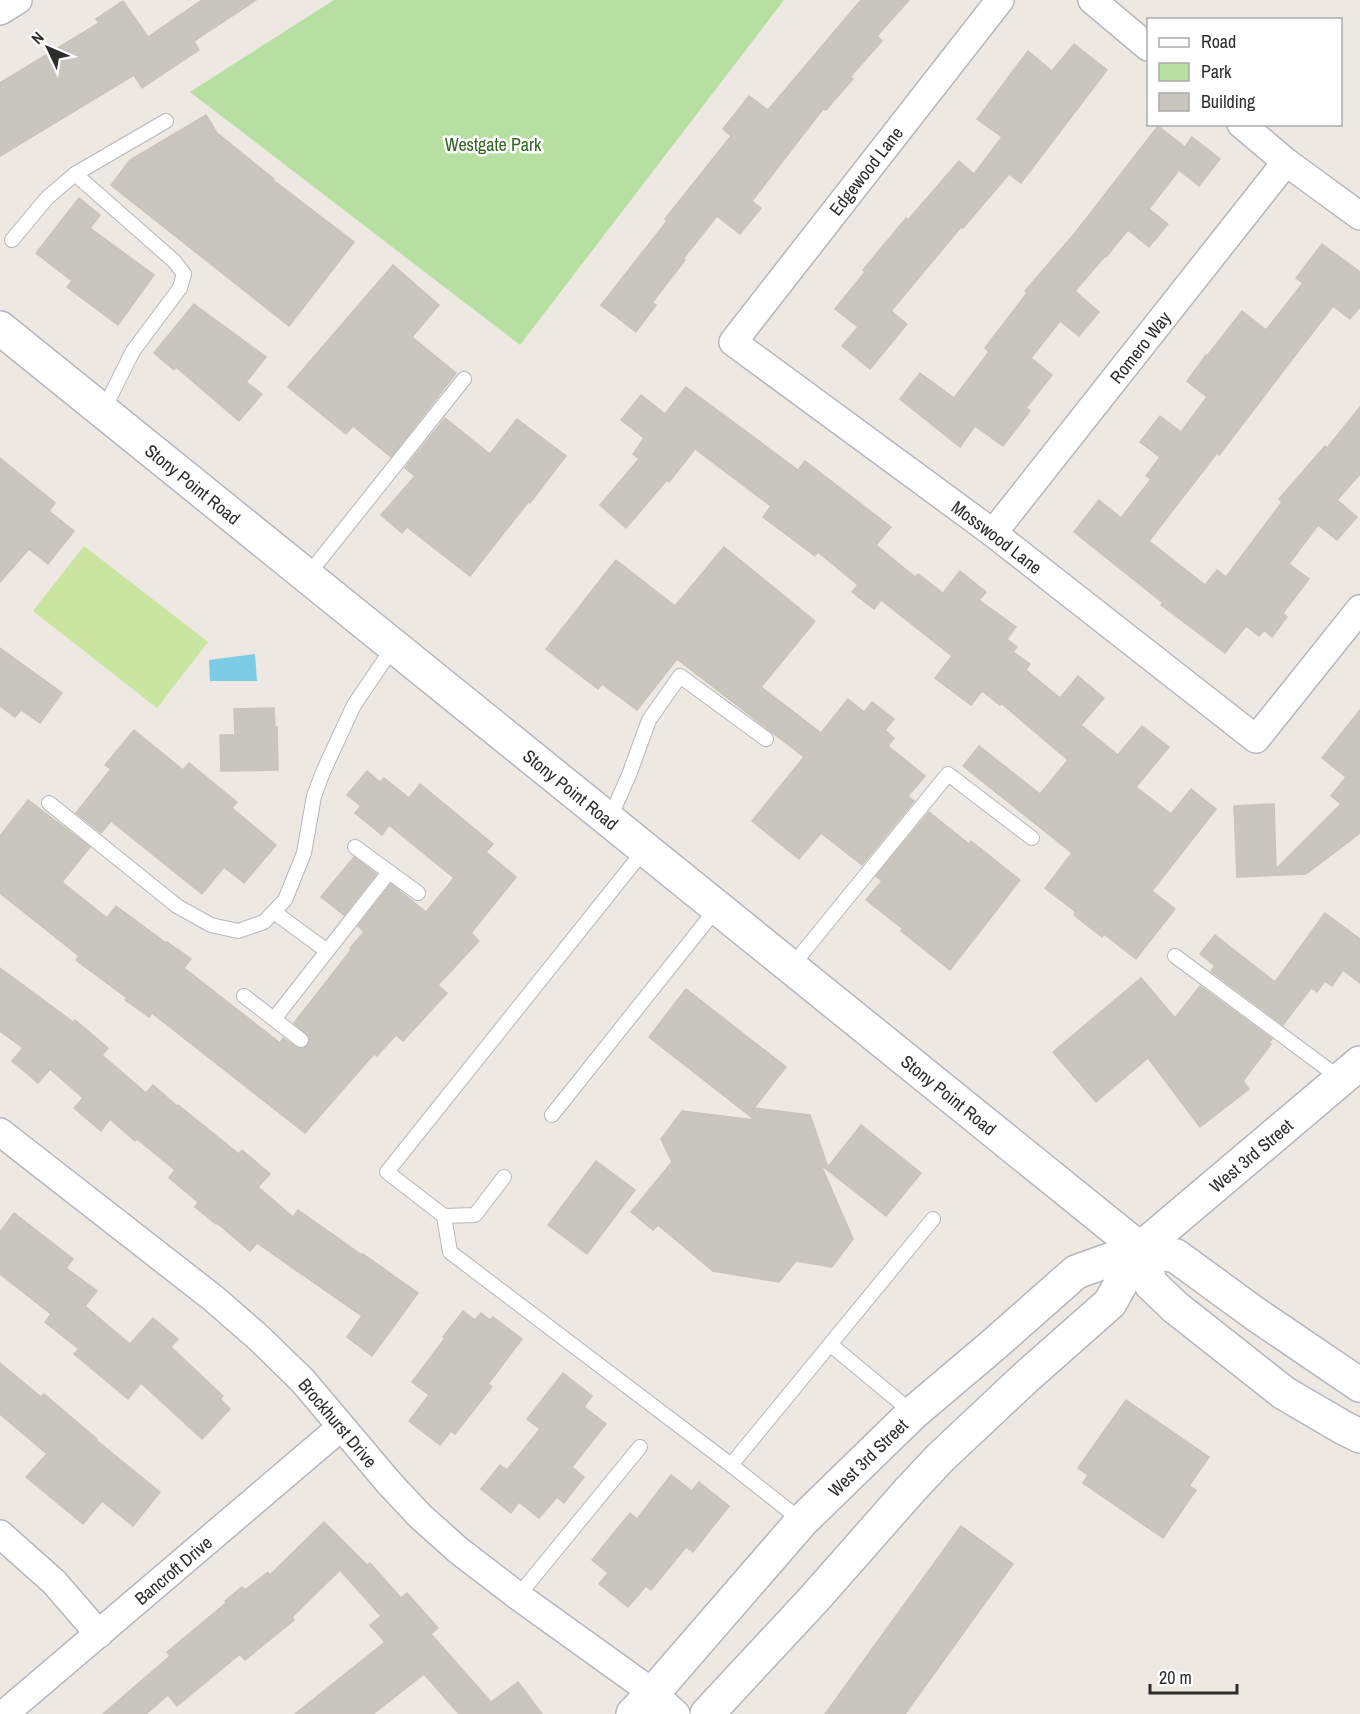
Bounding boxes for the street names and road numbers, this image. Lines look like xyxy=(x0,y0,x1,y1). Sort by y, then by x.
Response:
street label: Edgewood Lane xyxy=(823,121,909,221)
street label: Romero Way xyxy=(1104,305,1177,388)
street label: Stony Point Road xyxy=(140,438,246,530)
street label: Mosswood Lane xyxy=(947,494,1047,579)
street label: Stony Point Road xyxy=(518,743,624,835)
street label: Stony Point Road xyxy=(896,1049,1002,1141)
street label: West 3rd Street xyxy=(1204,1113,1298,1198)
street label: Brockhurst Drive xyxy=(293,1373,383,1473)
street label: West 3rd Street xyxy=(822,1413,913,1502)
street label: Bancroft Drive xyxy=(129,1530,217,1610)

